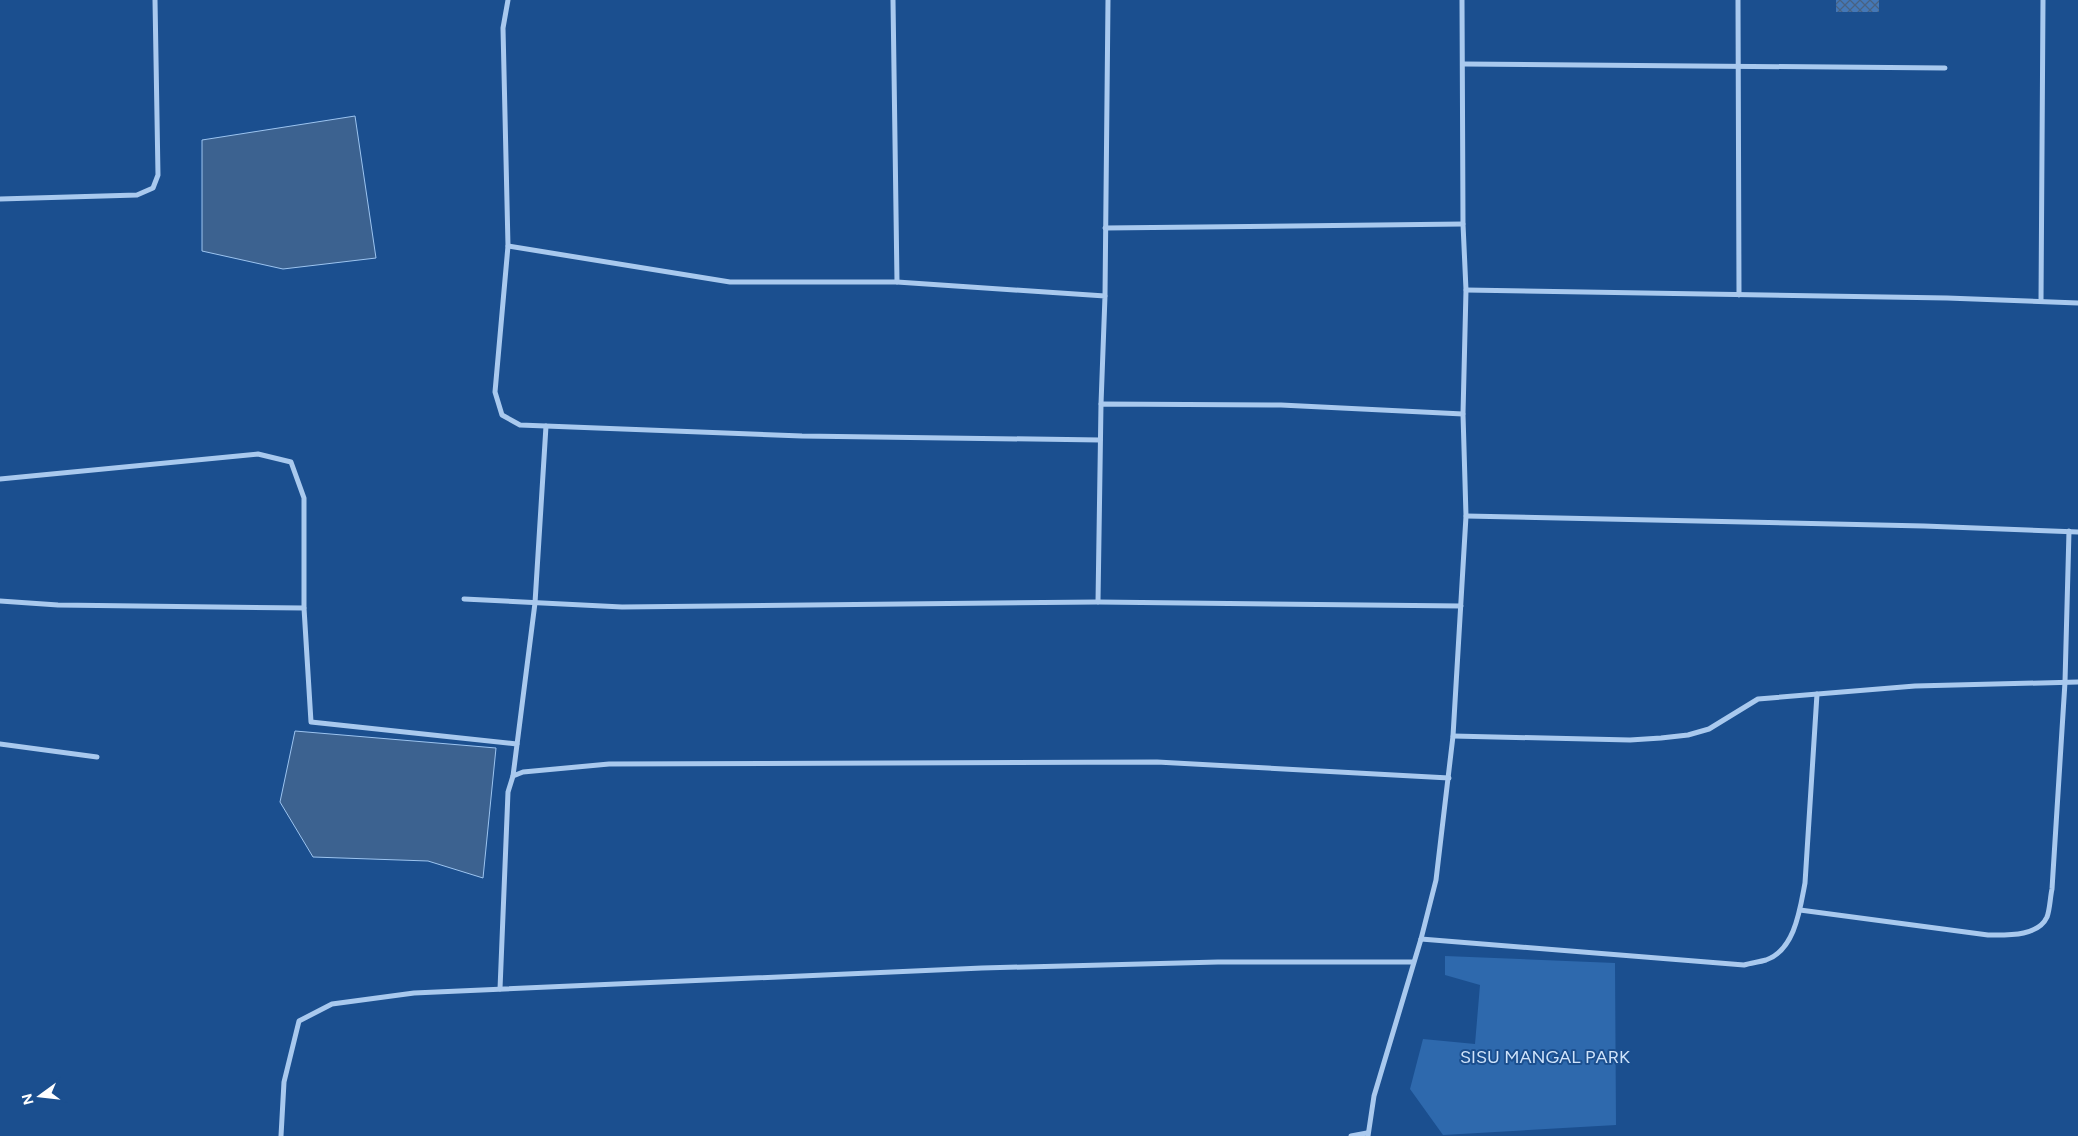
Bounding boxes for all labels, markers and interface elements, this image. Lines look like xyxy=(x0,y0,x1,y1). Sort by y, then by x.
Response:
park label: SISU MANGAL PARK xyxy=(1460,1046,1630,1068)
north arrow xyxy=(15,1071,65,1121)
text: N xyxy=(18,1092,38,1107)

